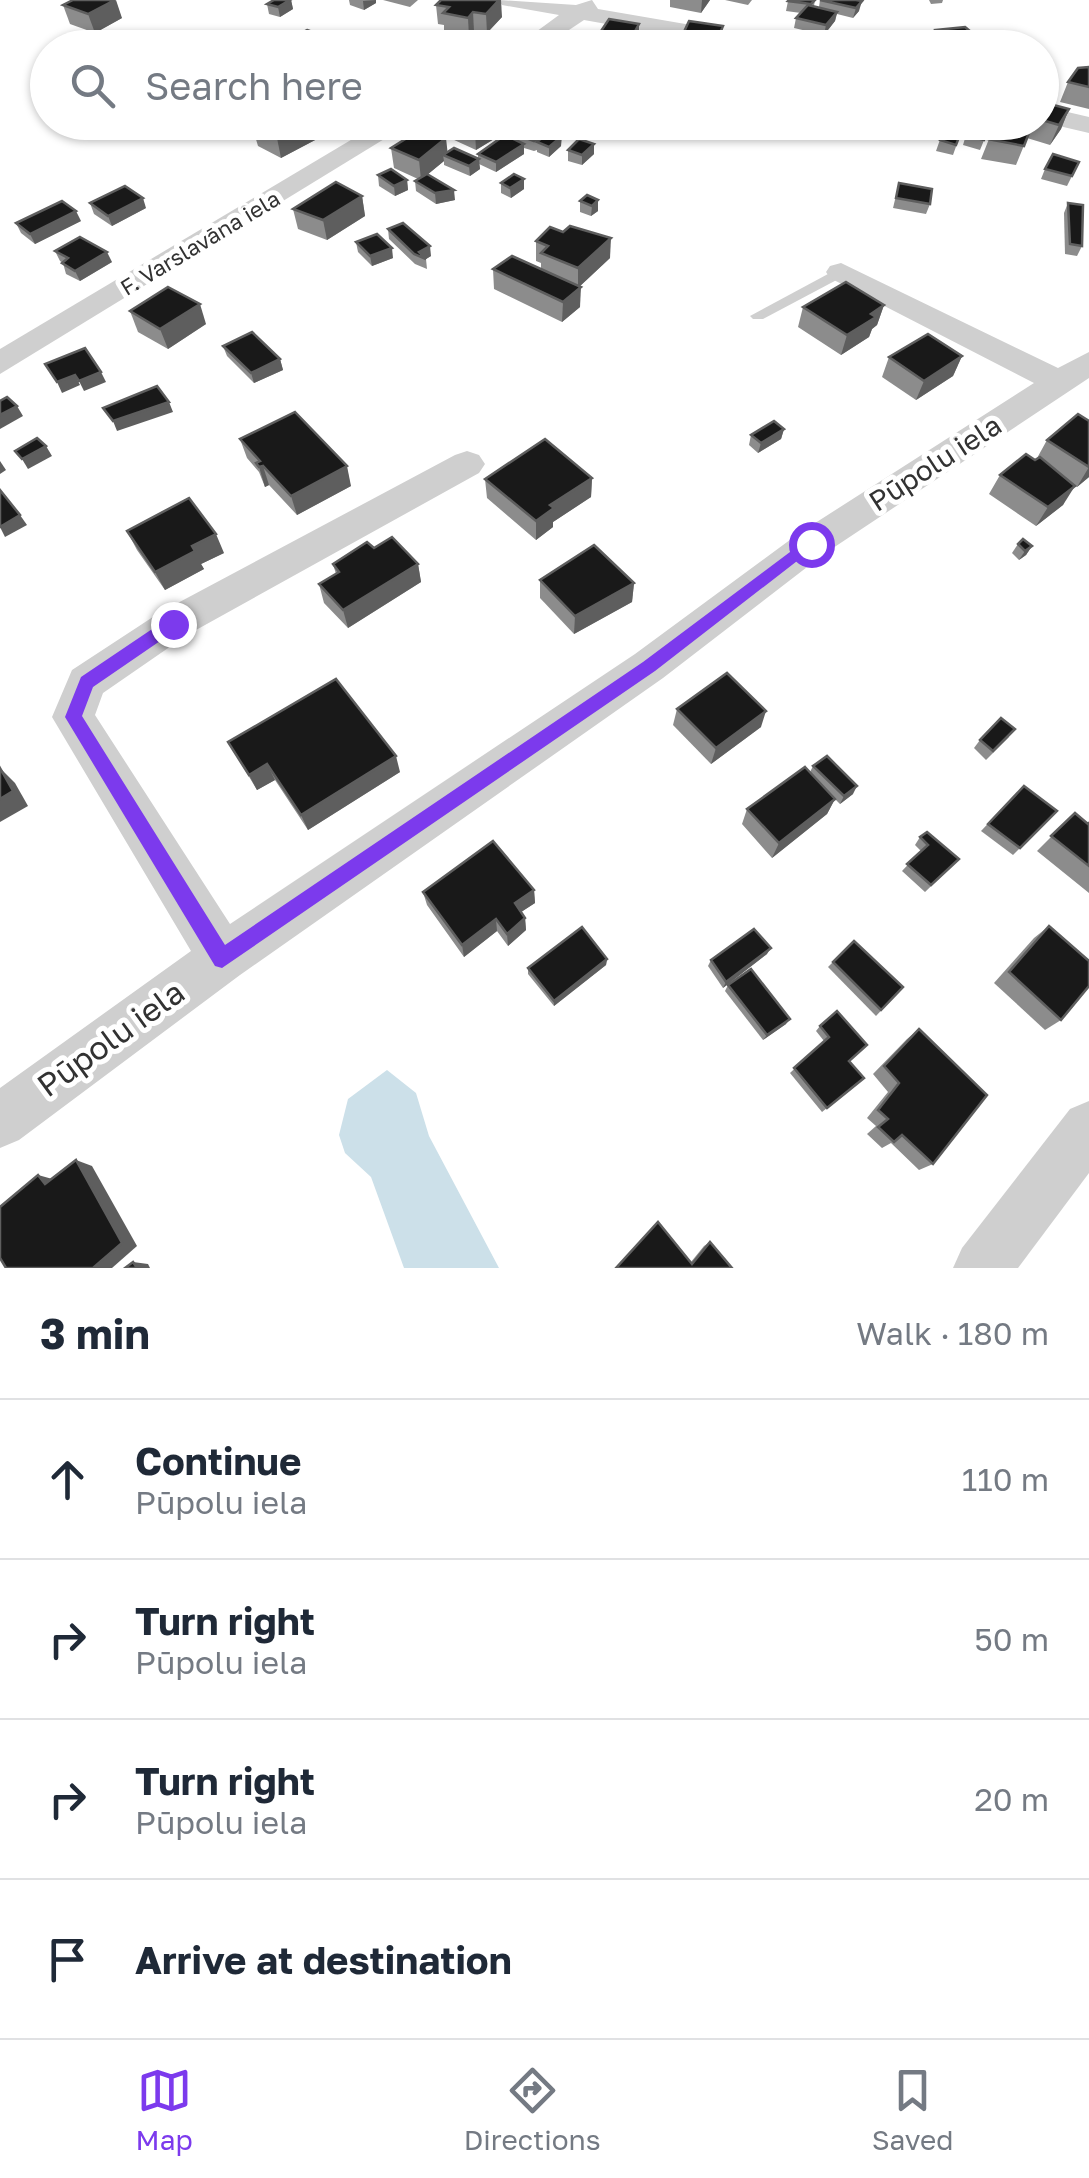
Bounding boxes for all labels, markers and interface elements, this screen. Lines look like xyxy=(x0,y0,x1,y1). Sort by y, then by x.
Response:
search box xyxy=(30,30,1059,140)
icon: search xyxy=(65,58,120,113)
text: Search here xyxy=(145,63,363,108)
street label: F. Varslavāna iela xyxy=(115,184,284,301)
street label: Pūpolu iela xyxy=(863,408,1007,517)
route start xyxy=(789,522,835,568)
route end xyxy=(151,602,197,648)
street label: Pūpolu iela xyxy=(30,972,191,1104)
text: 3 min xyxy=(40,1308,150,1358)
text: Walk · 180 m xyxy=(856,1314,1049,1352)
text: Continue xyxy=(135,1438,301,1483)
icon: ahead xyxy=(40,1452,95,1507)
text: 110 m xyxy=(962,1460,1049,1498)
text: Pūpolu iela xyxy=(135,1483,307,1521)
text: Turn right xyxy=(135,1598,315,1643)
icon: right xyxy=(40,1612,95,1667)
text: 50 m xyxy=(974,1620,1049,1658)
text: Pūpolu iela xyxy=(135,1643,307,1681)
text: Turn right xyxy=(135,1758,315,1803)
icon: right xyxy=(40,1772,95,1827)
text: 20 m xyxy=(974,1780,1049,1818)
text: Pūpolu iela xyxy=(135,1803,307,1841)
icon: arrive xyxy=(40,1932,95,1987)
text: Arrive at destination xyxy=(135,1937,512,1982)
tab: Map xyxy=(136,2063,193,2156)
tab: Directions xyxy=(464,2063,601,2156)
tab: Saved xyxy=(872,2063,953,2156)

